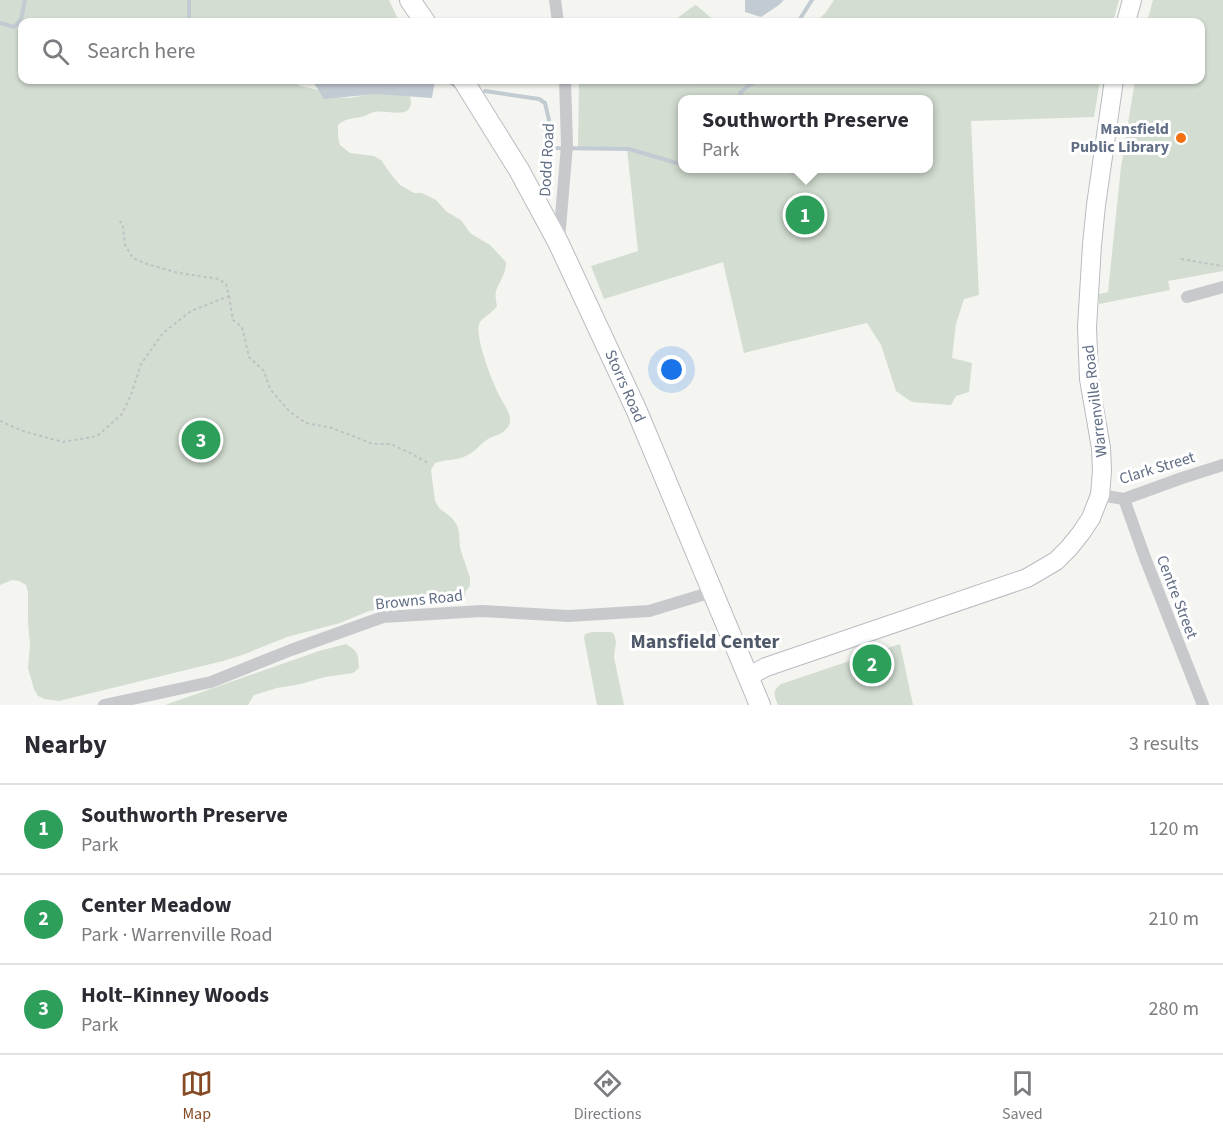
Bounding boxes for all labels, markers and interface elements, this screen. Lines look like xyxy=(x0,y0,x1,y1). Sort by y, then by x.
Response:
search box xyxy=(18,18,1205,84)
icon: search xyxy=(39,35,72,68)
text: Search here xyxy=(87,35,195,67)
popup xyxy=(678,95,933,173)
text: Southworth Preserve xyxy=(702,104,909,136)
place label: Mansfield Public Library xyxy=(1070,118,1170,158)
street label: Dodd Road xyxy=(534,123,560,197)
marker: Mansfield Public Library xyxy=(1174,131,1188,145)
text: Park xyxy=(702,136,739,164)
pin: 1 xyxy=(786,192,824,238)
street label: Warrenville Road xyxy=(1077,344,1113,458)
street label: Storrs Road xyxy=(599,346,651,426)
your location xyxy=(657,355,686,384)
pin: 3 xyxy=(182,418,220,462)
street label: Clark Street xyxy=(1116,446,1198,490)
street label: Centre Street xyxy=(1151,552,1203,642)
street label: Browns Road xyxy=(374,584,464,616)
district label: Mansfield Center xyxy=(630,628,780,656)
pin: 2 xyxy=(852,642,892,686)
text: Nearby xyxy=(24,726,107,763)
text: 3 results xyxy=(1129,730,1199,758)
text: Southworth Preserve xyxy=(81,799,288,831)
text: 1 xyxy=(38,815,49,843)
text: 120 m xyxy=(1149,815,1199,843)
text: Park xyxy=(81,831,118,859)
text: Center Meadow xyxy=(81,889,232,921)
text: 2 xyxy=(38,905,49,933)
text: 210 m xyxy=(1149,905,1199,933)
text: Park · Warrenville Road xyxy=(81,921,273,949)
text: Holt–Kinney Woods xyxy=(81,979,269,1011)
text: 3 xyxy=(38,995,49,1023)
text: 280 m xyxy=(1149,995,1199,1023)
text: Park xyxy=(81,1011,118,1039)
tab: Map xyxy=(180,1067,213,1125)
tab: Directions xyxy=(574,1067,641,1125)
tab: Saved xyxy=(1002,1067,1043,1125)

